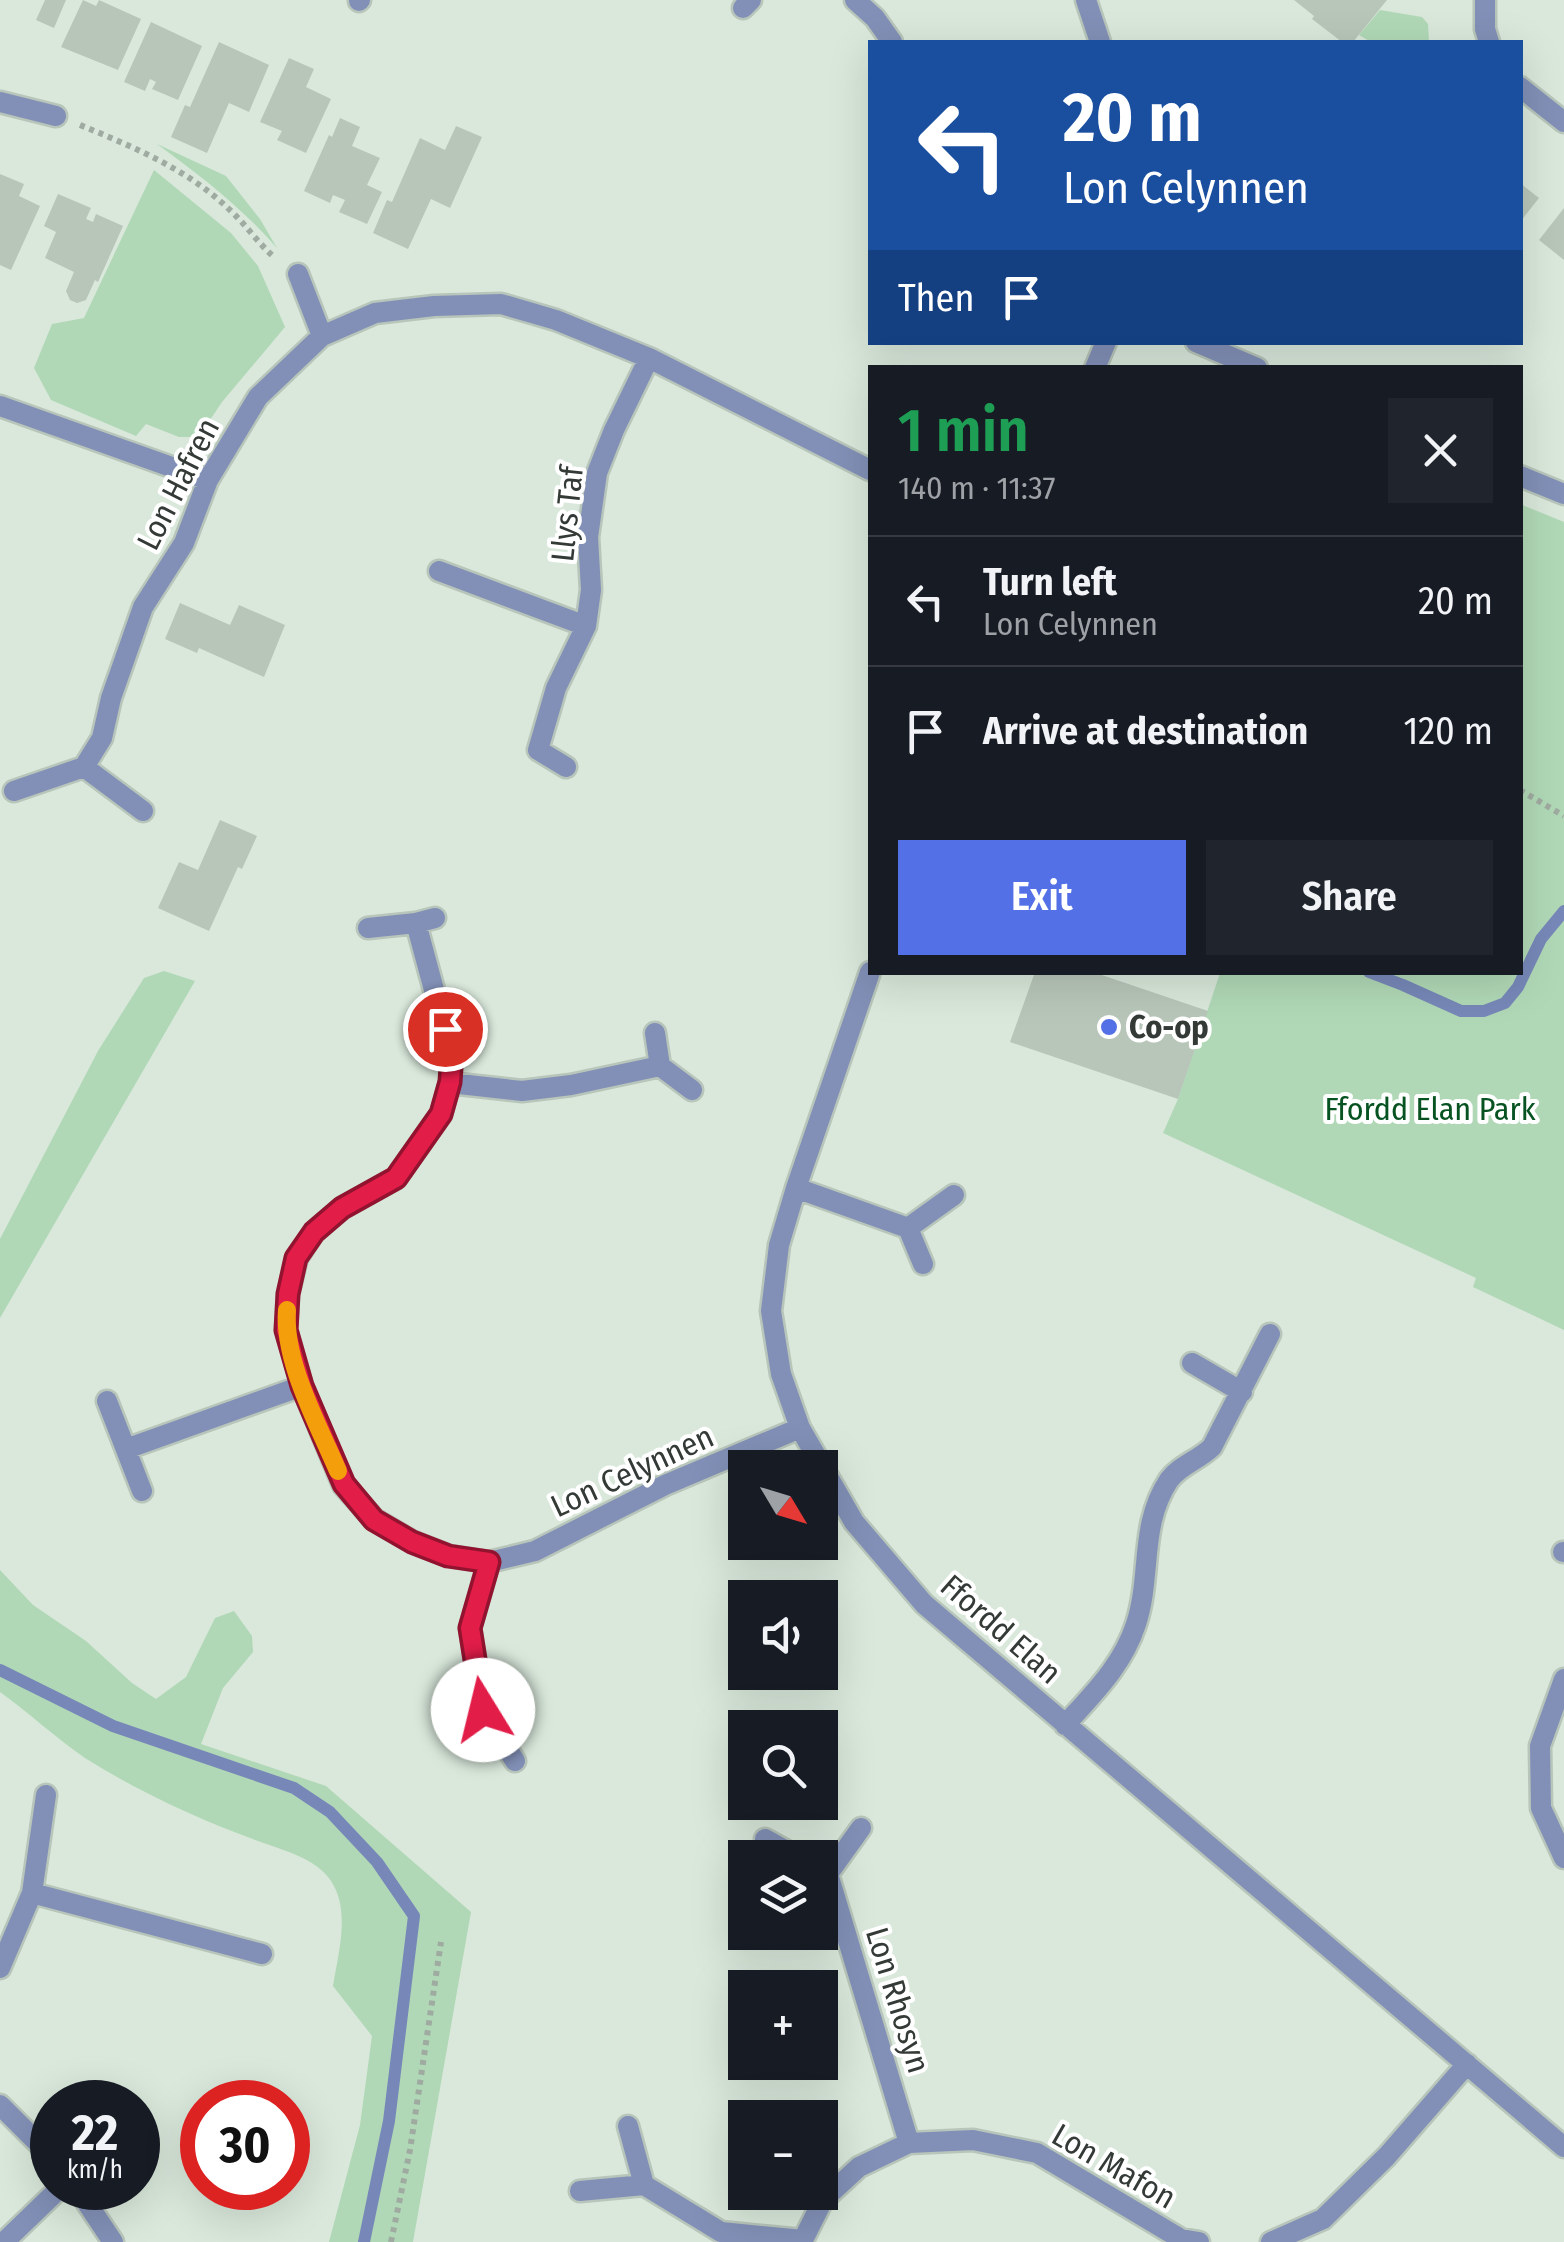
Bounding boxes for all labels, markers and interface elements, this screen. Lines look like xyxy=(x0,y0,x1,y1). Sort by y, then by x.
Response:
text: 20 m xyxy=(1063,76,1202,160)
icon: left xyxy=(898,80,1028,210)
text: Lon Celynnen xyxy=(1063,161,1309,215)
icon: arrive xyxy=(994,270,1049,325)
text: Then xyxy=(898,275,974,321)
text: 1 min xyxy=(898,395,1029,467)
button: close xyxy=(1388,398,1493,503)
street label: Lon Hafren xyxy=(129,412,227,556)
street label: Llys Taf xyxy=(543,462,591,564)
text: 140 m · 11:37 xyxy=(898,469,1055,507)
text: Turn left xyxy=(983,559,1117,605)
icon: left xyxy=(898,574,953,629)
text: 20 m xyxy=(1418,578,1493,624)
text: Lon Celynnen xyxy=(983,605,1158,643)
icon: arrive xyxy=(898,704,953,759)
text: Arrive at destination xyxy=(983,708,1308,754)
text: 120 m xyxy=(1403,708,1493,754)
button: Exit xyxy=(898,840,1186,955)
button: Share xyxy=(1206,840,1493,955)
pin xyxy=(403,987,488,1072)
icon: arrive xyxy=(418,1002,473,1057)
place label: Co-op xyxy=(1129,1008,1209,1046)
marker: Co-op xyxy=(1098,1016,1120,1038)
park label: Ffordd Elan Park xyxy=(1324,1090,1536,1128)
street label: Lon Celynnen xyxy=(545,1417,719,1525)
north arrow xyxy=(728,1450,838,1560)
map controls xyxy=(728,1450,838,2210)
street label: Ffordd Elan xyxy=(933,1566,1069,1692)
button: sound xyxy=(728,1580,838,1690)
position arrow xyxy=(431,1658,535,1762)
button: search xyxy=(728,1710,838,1820)
button: layers xyxy=(728,1840,838,1950)
street label: Lon Rhosyn xyxy=(858,1923,938,2077)
button: + xyxy=(728,1970,838,2080)
speed limit sign: 30 xyxy=(180,2080,310,2210)
button: − xyxy=(728,2100,838,2210)
text: 22 xyxy=(72,2103,118,2163)
street label: Lon Mafon xyxy=(1045,2115,1183,2217)
text: km/h xyxy=(67,2155,123,2185)

